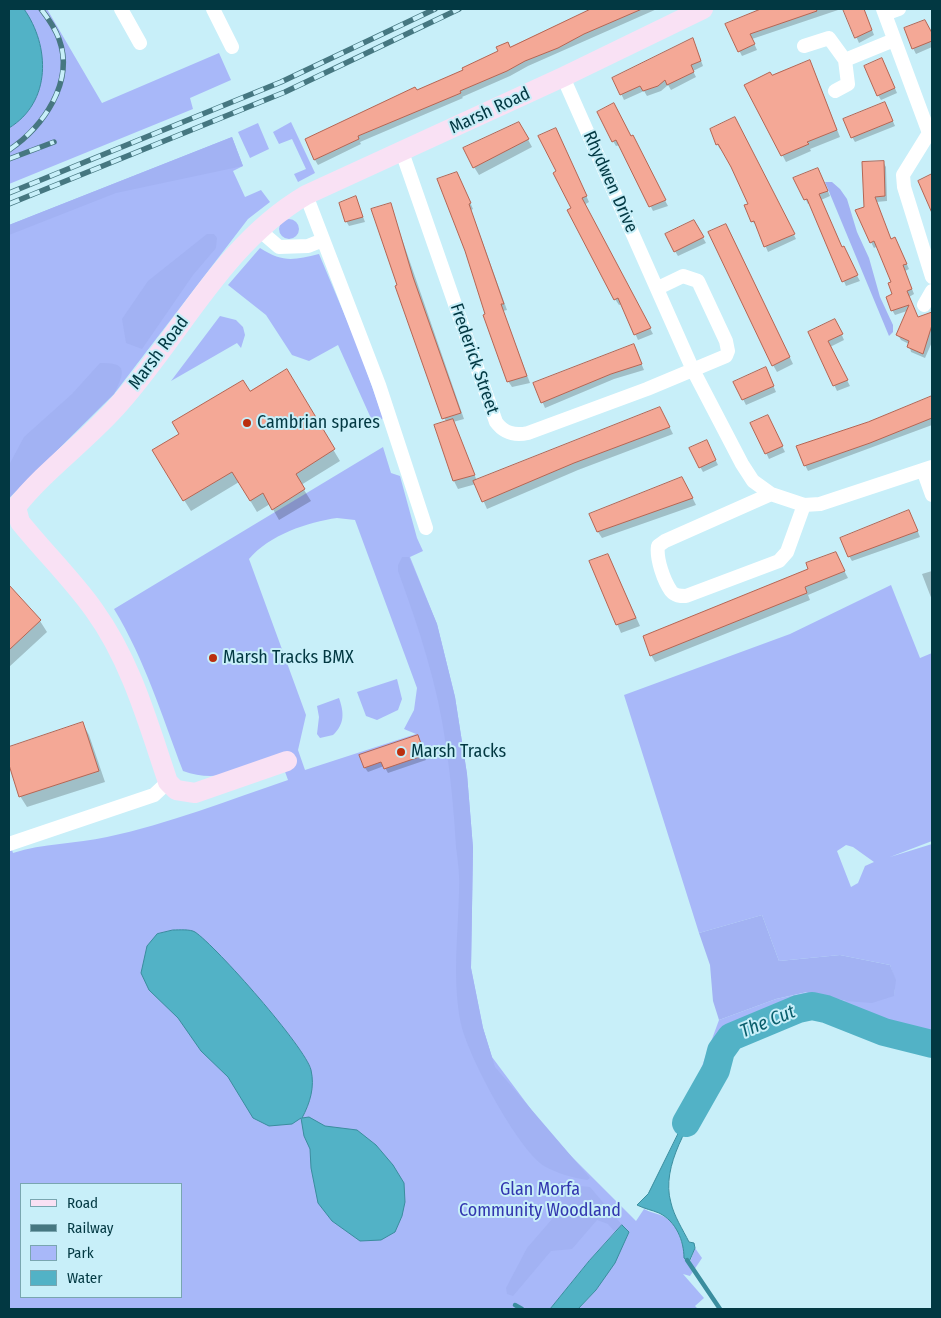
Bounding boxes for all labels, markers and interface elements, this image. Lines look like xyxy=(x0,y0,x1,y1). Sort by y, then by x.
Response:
street label: Marsh Road xyxy=(446,83,534,139)
street label: Rhydwen Drive xyxy=(578,128,642,236)
street label: Frederick Street xyxy=(445,301,503,417)
street label: Marsh Road xyxy=(124,312,194,394)
place label: Cambrian spares xyxy=(257,412,380,434)
marker: Cambrian spares xyxy=(241,417,253,429)
place label: Marsh Tracks BMX xyxy=(223,647,354,669)
marker: Marsh Tracks BMX xyxy=(207,652,219,664)
place label: Marsh Tracks xyxy=(411,741,506,763)
marker: Marsh Tracks xyxy=(395,746,407,758)
water label: The Cut xyxy=(737,1001,799,1043)
park label: Glan Morfa Community Woodland xyxy=(459,1179,621,1222)
legend xyxy=(20,1183,182,1298)
text: Road xyxy=(67,1194,98,1212)
text: Railway xyxy=(67,1219,114,1237)
text: Park xyxy=(67,1244,94,1262)
text: Water xyxy=(67,1269,102,1287)

